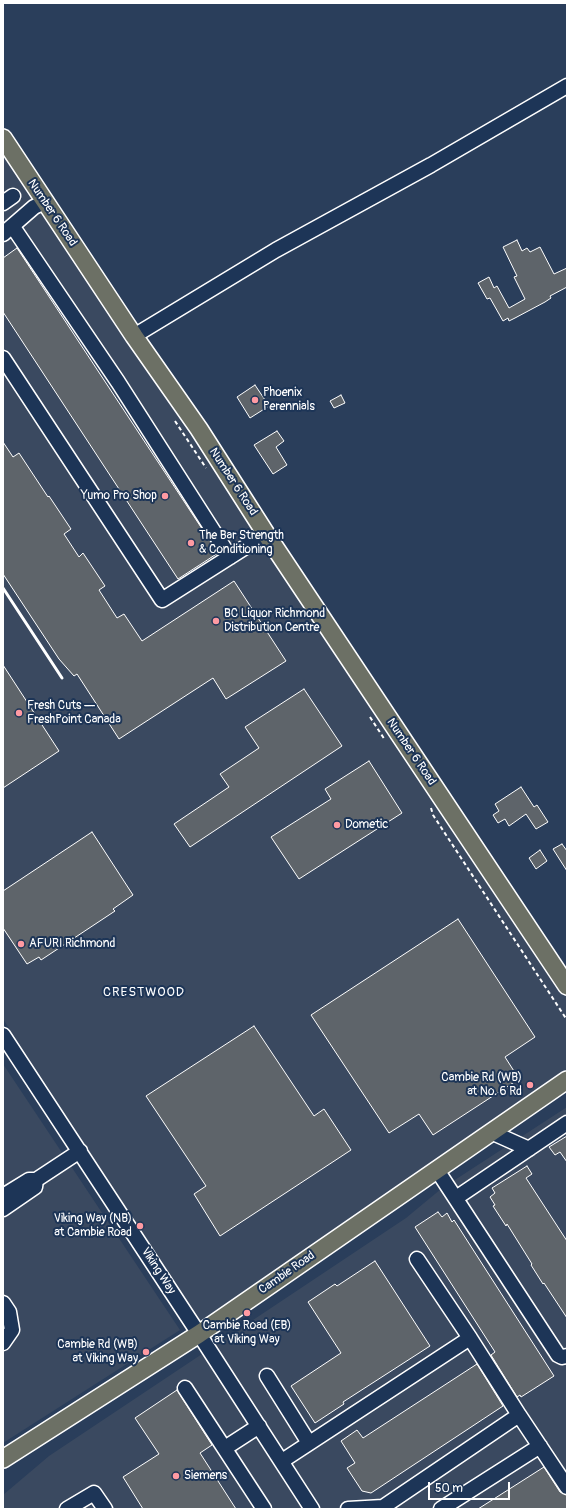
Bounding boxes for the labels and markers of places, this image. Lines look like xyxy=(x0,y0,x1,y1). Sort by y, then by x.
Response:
place label: Phoenix Perennials xyxy=(263,386,315,414)
marker: Phoenix Perennials xyxy=(250,395,260,405)
place label: Yumo Pro Shop xyxy=(81,489,157,503)
marker: Yumo Pro Shop xyxy=(160,491,170,501)
place label: The Bar Strength & Conditioning xyxy=(199,529,284,557)
marker: The Bar Strength & Conditioning xyxy=(186,538,196,548)
place label: BC Liquor Richmond Distribution Centre xyxy=(224,607,325,635)
marker: BC Liquor Richmond Distribution Centre xyxy=(211,616,221,626)
place label: Fresh Cuts — FreshPoint Canada xyxy=(27,699,121,727)
marker: Fresh Cuts — FreshPoint Canada xyxy=(14,708,24,718)
place label: Dometic xyxy=(345,818,388,832)
marker: Dometic xyxy=(332,820,342,830)
place label: AFURI Richmond xyxy=(29,937,115,951)
marker: AFURI Richmond xyxy=(16,939,26,949)
place label: Cambie Rd (WB) at No. 6 Rd xyxy=(441,1071,522,1099)
marker: Cambie Rd (WB) at No. 6 Rd xyxy=(525,1080,535,1090)
place label: Viking Way (NB) at Cambie Road xyxy=(54,1212,132,1240)
marker: Viking Way (NB) at Cambie Road xyxy=(135,1221,145,1231)
marker: Cambie Road (EB) at Viking Way xyxy=(242,1308,252,1318)
place label: Cambie Road (EB) at Viking Way xyxy=(203,1319,291,1347)
place label: Cambie Rd (WB) at Viking Way xyxy=(57,1338,138,1366)
marker: Cambie Rd (WB) at Viking Way xyxy=(141,1347,151,1357)
place label: Siemens xyxy=(184,1469,227,1483)
marker: Siemens xyxy=(171,1471,181,1481)

